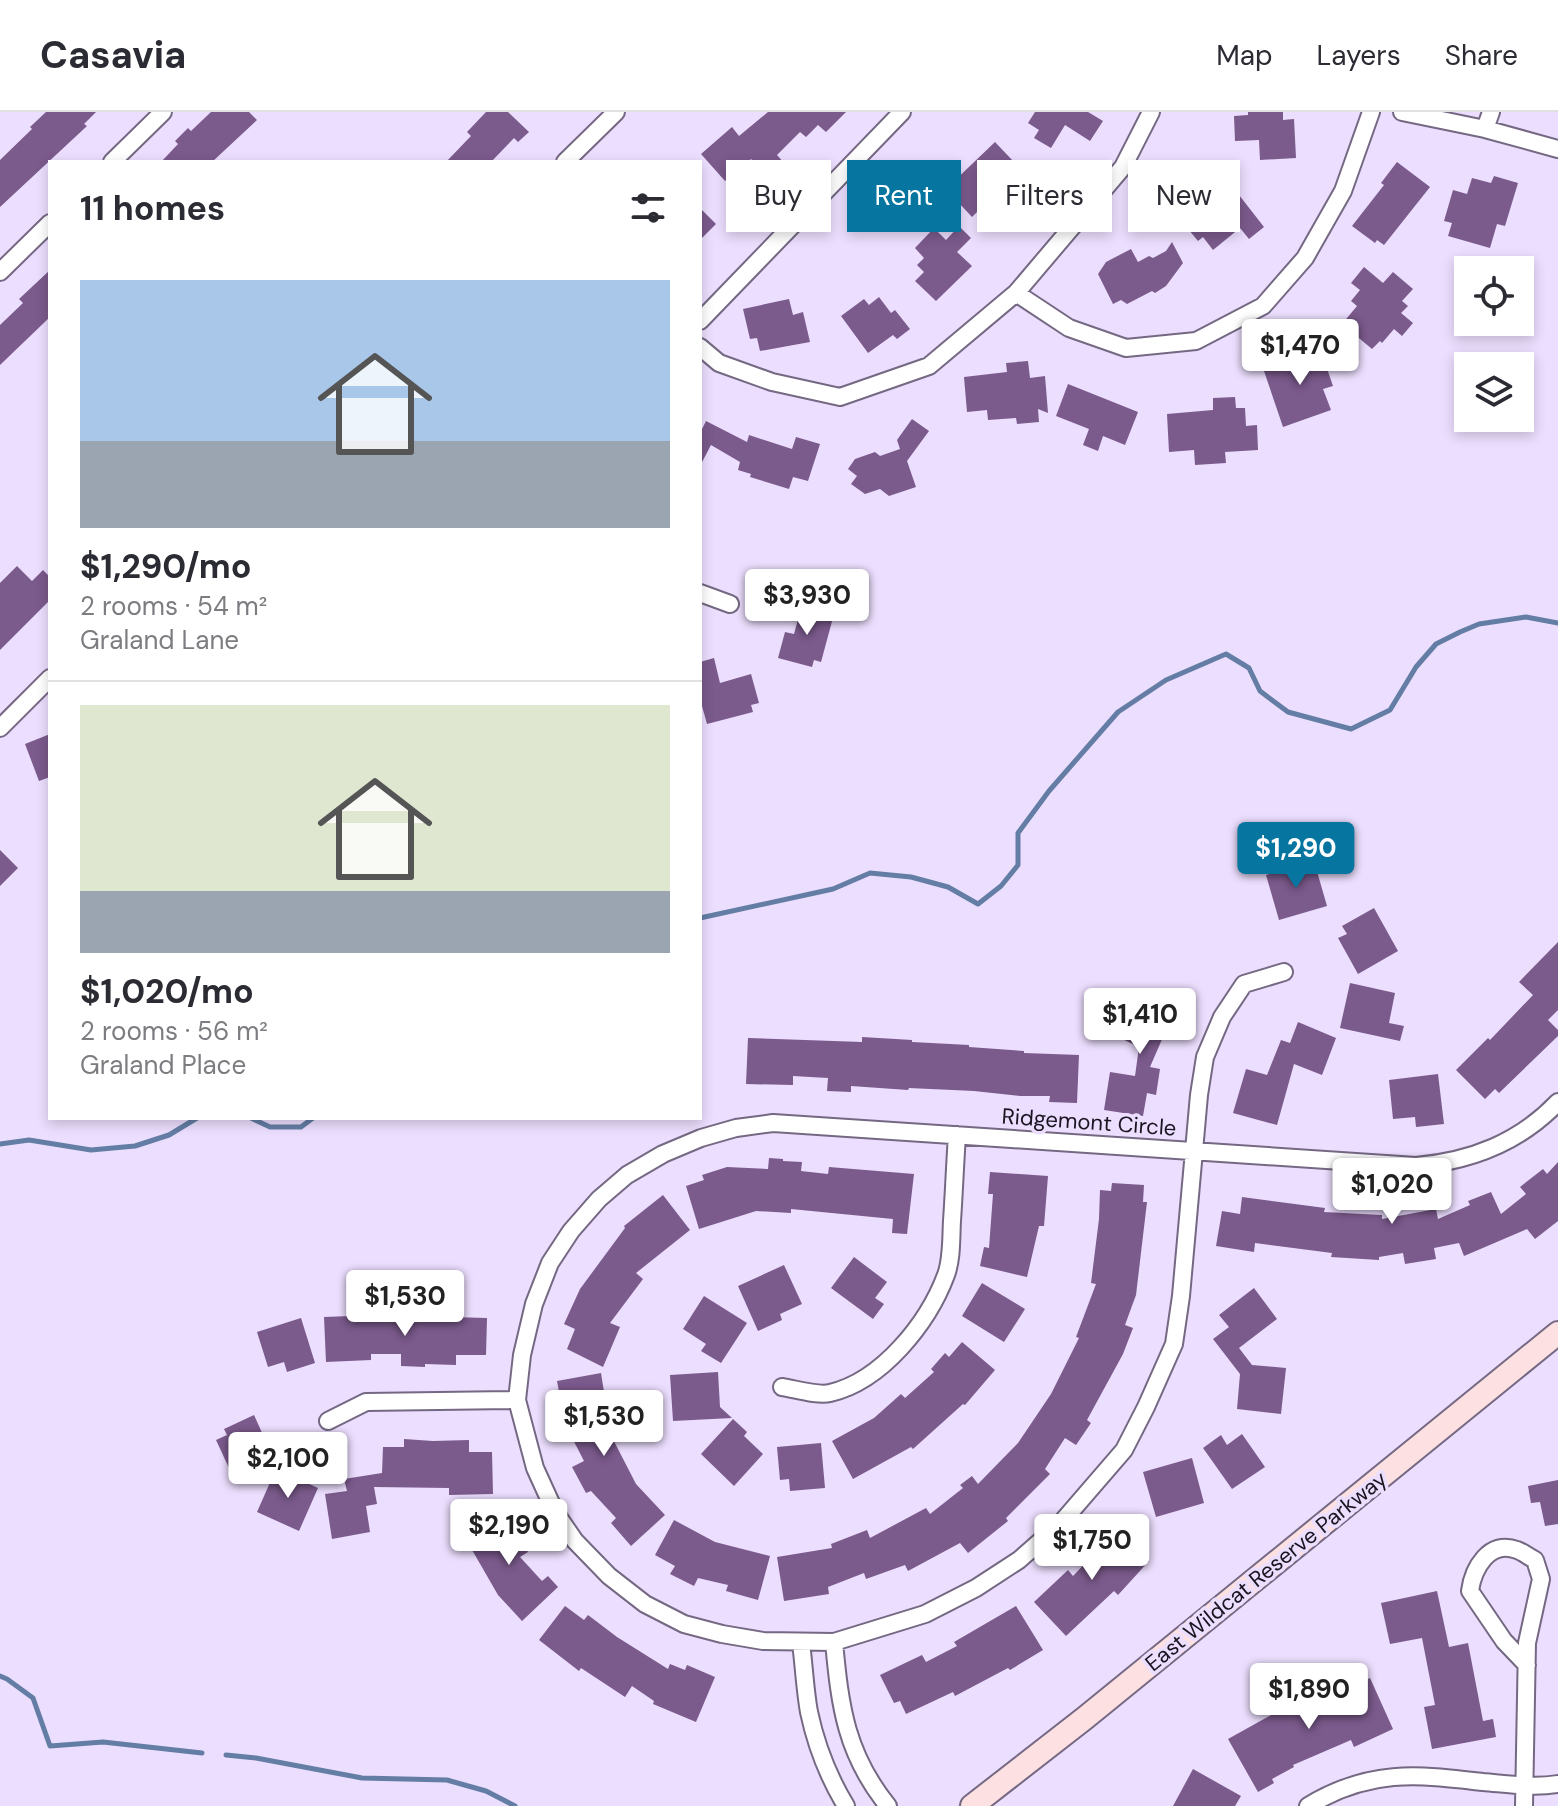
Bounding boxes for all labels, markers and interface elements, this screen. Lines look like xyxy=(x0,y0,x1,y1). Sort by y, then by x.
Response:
text: Casavia xyxy=(40,30,186,80)
text: Map xyxy=(1216,37,1273,74)
text: Layers xyxy=(1317,37,1401,74)
text: Share xyxy=(1445,37,1518,74)
chip: Buy xyxy=(726,160,831,232)
chip: Rent xyxy=(847,160,961,232)
chip: Filters xyxy=(977,160,1112,232)
chip: New xyxy=(1128,160,1240,232)
text: 11 homes xyxy=(80,186,225,231)
icon: filters xyxy=(626,186,670,230)
map controls xyxy=(1454,256,1534,432)
button: locate xyxy=(1454,256,1534,336)
pin: $1,470 xyxy=(1235,319,1365,387)
text: $1,470 xyxy=(1260,328,1340,362)
icon: home xyxy=(303,332,447,476)
button: layers xyxy=(1454,352,1534,432)
text: $1,290/mo xyxy=(80,544,252,589)
pin: $3,930 xyxy=(742,569,872,637)
text: $3,930 xyxy=(763,578,851,612)
text: 2 rooms · 54 m² xyxy=(80,589,267,623)
text: Graland Lane xyxy=(80,623,239,657)
icon: home xyxy=(303,757,447,901)
pin: $1,290 xyxy=(1231,822,1361,890)
text: $1,290 xyxy=(1255,831,1337,865)
text: $1,020/mo xyxy=(80,969,254,1014)
pin: $1,410 xyxy=(1075,988,1205,1056)
text: $1,410 xyxy=(1102,997,1178,1031)
text: 2 rooms · 56 m² xyxy=(80,1014,268,1048)
text: Graland Place xyxy=(80,1048,246,1082)
street label: Ridgemont Circle xyxy=(1001,1101,1177,1143)
pin: $1,020 xyxy=(1327,1158,1457,1226)
text: $1,020 xyxy=(1351,1167,1433,1201)
pin: $1,530 xyxy=(340,1270,470,1338)
text: $1,530 xyxy=(364,1279,446,1313)
pin: $1,530 xyxy=(539,1390,669,1458)
text: $1,530 xyxy=(563,1399,645,1433)
pin: $2,100 xyxy=(223,1432,353,1500)
text: $2,100 xyxy=(246,1441,330,1475)
street label: East Wildcat Reserve Parkway xyxy=(1139,1464,1393,1678)
pin: $2,190 xyxy=(444,1499,574,1567)
text: $2,190 xyxy=(468,1508,550,1542)
pin: $1,750 xyxy=(1027,1514,1157,1582)
text: $1,750 xyxy=(1052,1523,1132,1557)
pin: $1,890 xyxy=(1244,1663,1374,1731)
text: $1,890 xyxy=(1268,1672,1350,1706)

